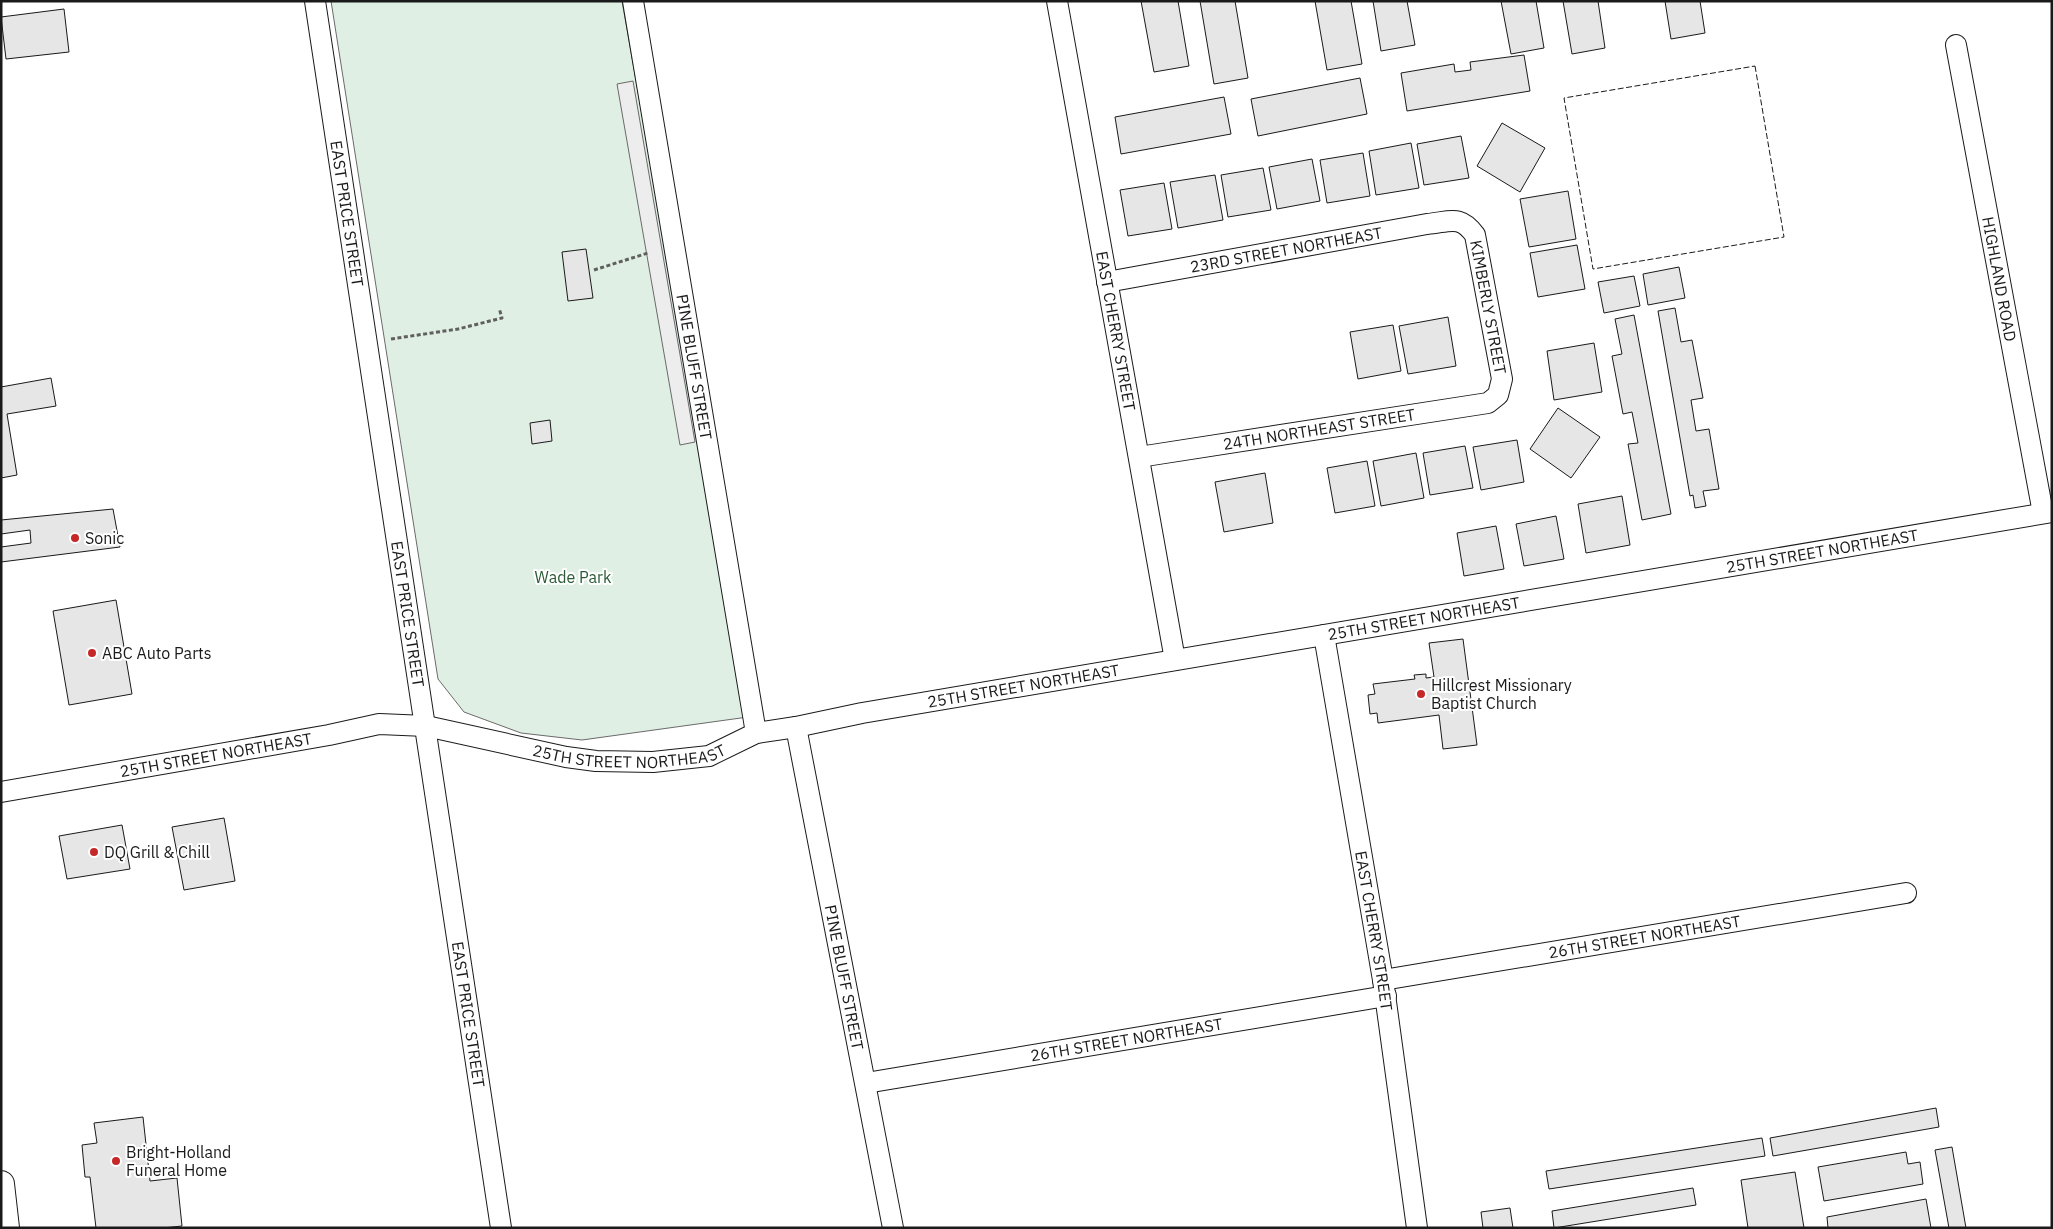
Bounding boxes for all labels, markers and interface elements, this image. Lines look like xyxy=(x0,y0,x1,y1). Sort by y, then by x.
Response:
street label: EAST PRICE STREET xyxy=(326,139,368,288)
street label: HIGHLAND ROAD xyxy=(1978,215,2021,343)
street label: 23RD STREET NORTHEAST xyxy=(1188,222,1384,277)
street label: KIMBERLY STREET xyxy=(1466,238,1511,376)
street label: EAST CHERRY STREET xyxy=(1092,249,1140,412)
street label: PINE BLUFF STREET xyxy=(672,293,717,441)
street label: 24TH NORTHEAST STREET xyxy=(1221,404,1417,454)
street label: 25TH STREET NORTHEAST xyxy=(1725,525,1920,577)
place label: Sonic xyxy=(85,528,124,548)
marker: Sonic xyxy=(69,532,81,544)
street label: EAST PRICE STREET xyxy=(387,540,429,688)
park label: Wade Park xyxy=(535,567,612,587)
street label: 25TH STREET NORTHEAST xyxy=(1326,592,1521,644)
place label: ABC Auto Parts xyxy=(102,643,211,663)
marker: ABC Auto Parts xyxy=(86,647,98,659)
street label: 25TH STREET NORTHEAST xyxy=(926,660,1121,712)
place label: Hillcrest Missionary Baptist Church xyxy=(1431,675,1572,713)
marker: Hillcrest Missionary Baptist Church xyxy=(1415,688,1427,700)
street label: 25TH STREET NORTHEAST xyxy=(118,728,313,781)
street label: 25TH STREET NORTHEAST xyxy=(531,740,729,772)
place label: DQ Grill & Chill xyxy=(104,842,210,862)
marker: DQ Grill & Chill xyxy=(88,846,100,858)
street label: EAST CHERRY STREET xyxy=(1351,849,1397,1012)
street label: PINE BLUFF STREET xyxy=(821,903,868,1052)
street label: 26TH STREET NORTHEAST xyxy=(1547,911,1742,962)
street label: EAST PRICE STREET xyxy=(448,940,490,1089)
street label: 26TH STREET NORTHEAST xyxy=(1029,1014,1224,1065)
place label: Bright-Holland Funeral Home xyxy=(126,1142,231,1180)
marker: Bright-Holland Funeral Home xyxy=(110,1155,122,1167)

